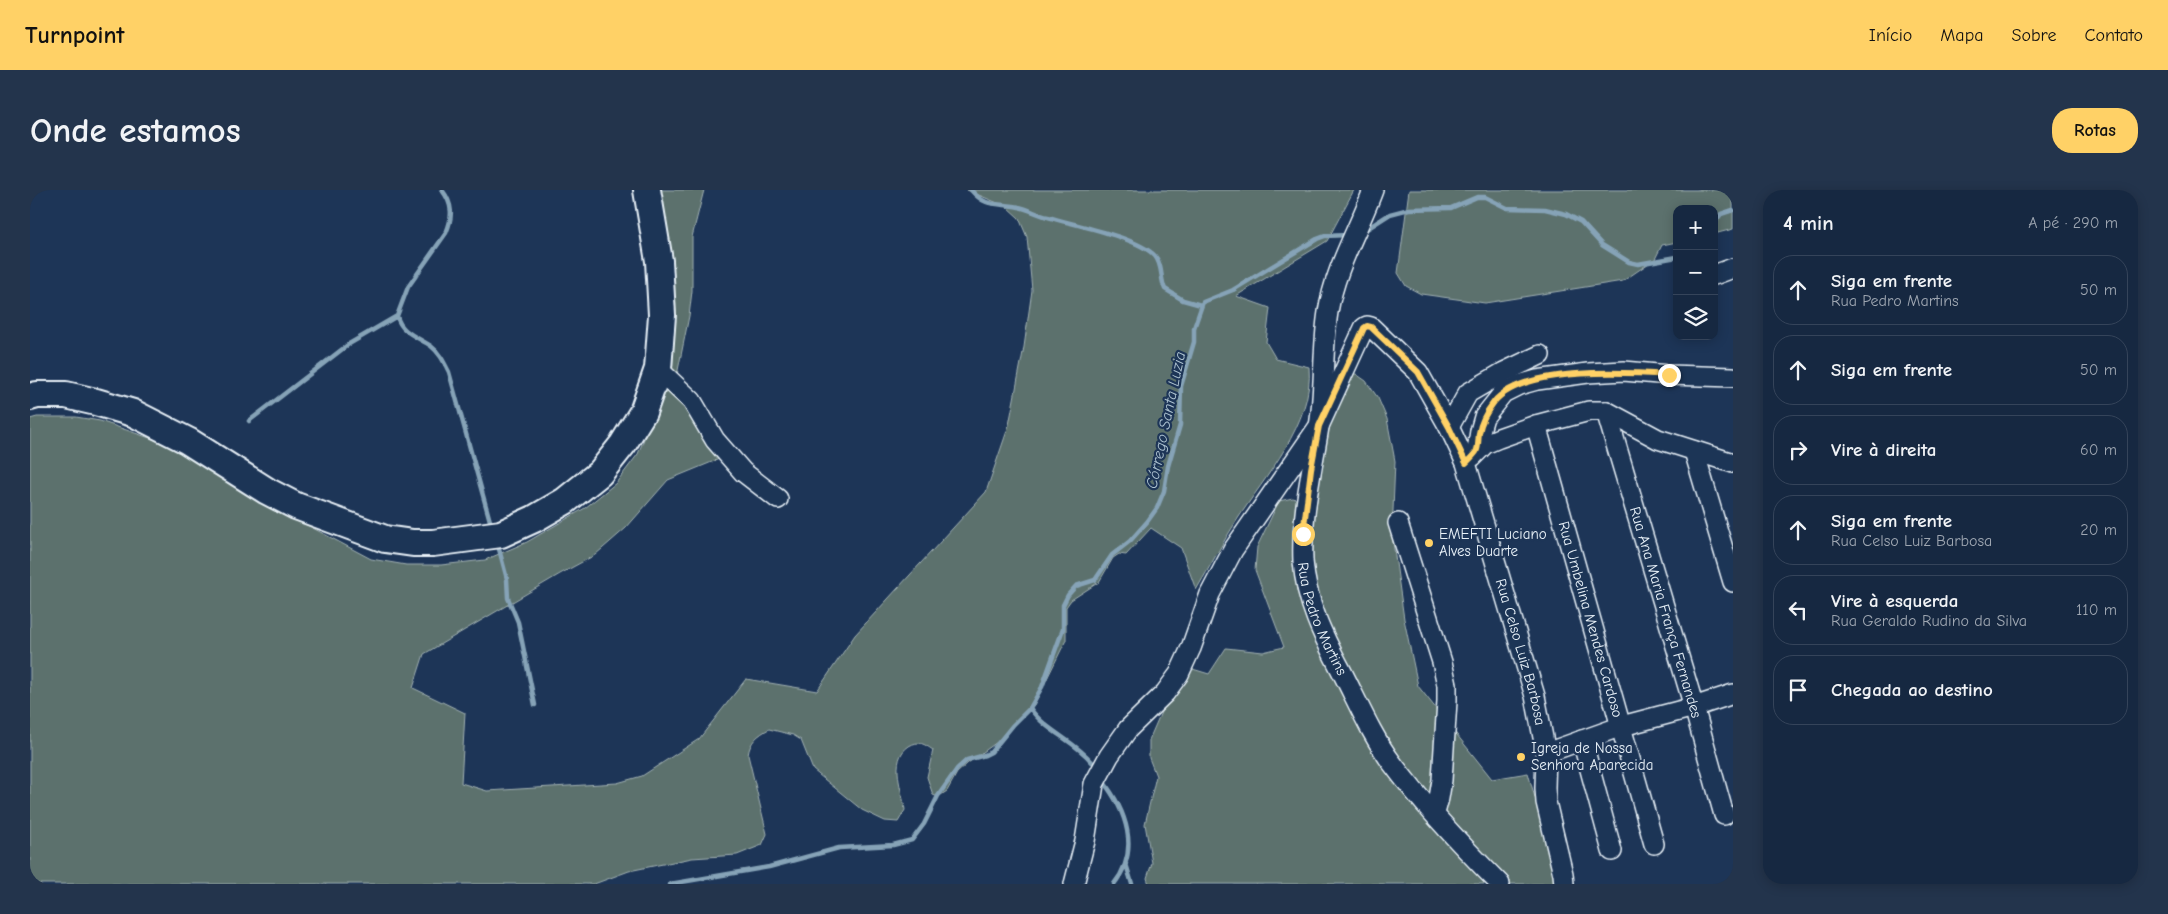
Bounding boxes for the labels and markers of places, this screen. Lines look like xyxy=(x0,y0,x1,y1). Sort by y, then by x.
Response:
place label: EMEFTI Luciano Alves Duarte xyxy=(1439,525,1547,560)
marker: EMEFTI Luciano Alves Duarte xyxy=(1423,537,1435,549)
place label: Igreja de Nossa Senhora Aparecida xyxy=(1531,739,1653,774)
marker: Igreja de Nossa Senhora Aparecida xyxy=(1515,751,1527,763)

